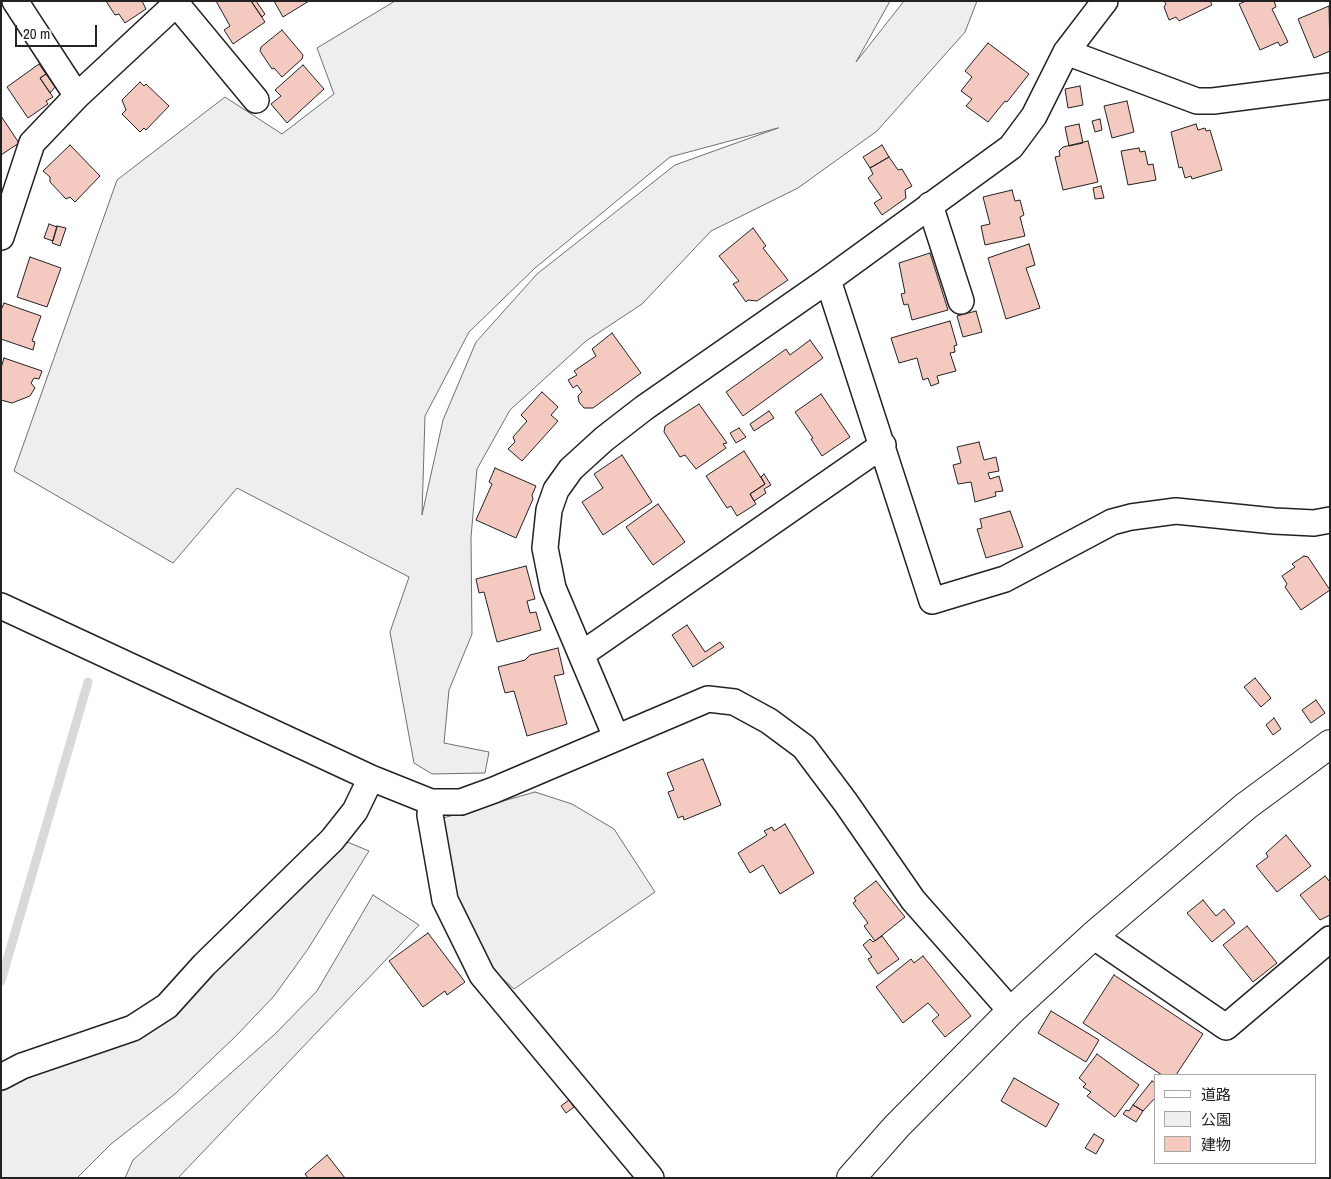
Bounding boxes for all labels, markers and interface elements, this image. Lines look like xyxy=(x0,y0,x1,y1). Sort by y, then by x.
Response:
scale bar xyxy=(18,15,100,47)
text: 20 m xyxy=(23,23,50,44)
legend xyxy=(1154,1074,1316,1164)
text: 道路 xyxy=(1201,1084,1231,1105)
text: 公園 xyxy=(1201,1109,1231,1130)
text: 建物 xyxy=(1201,1134,1231,1155)

